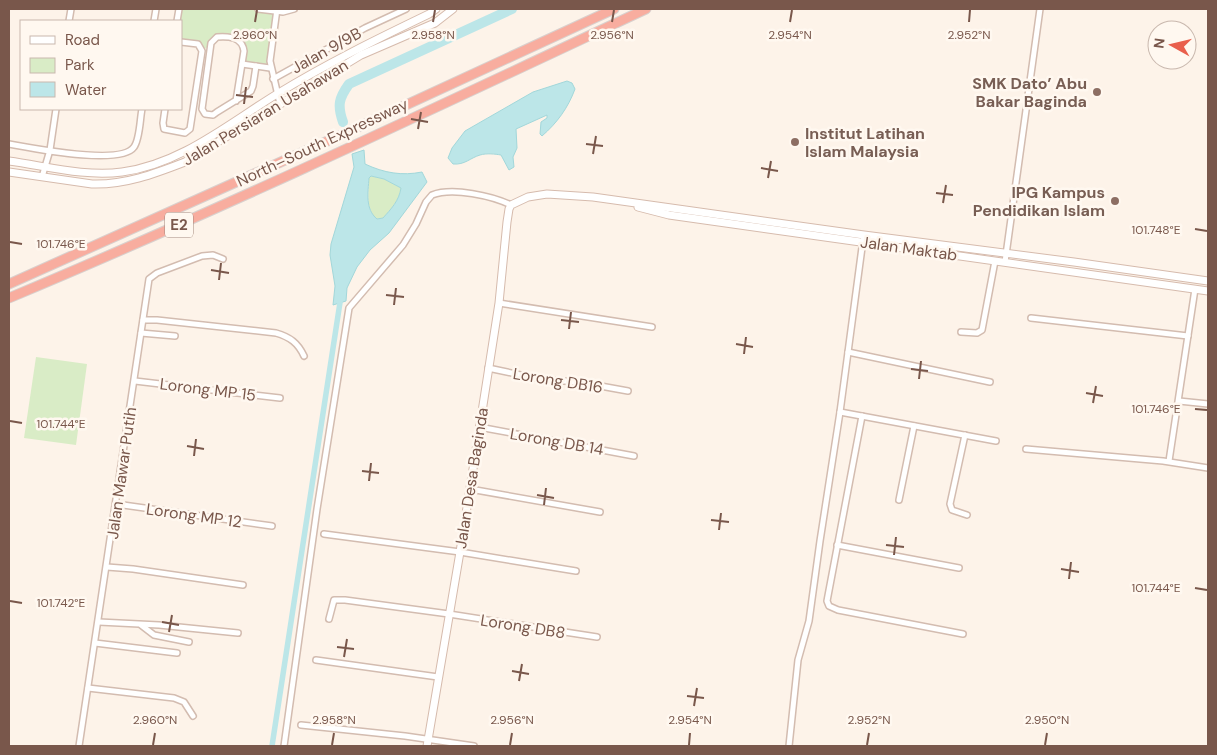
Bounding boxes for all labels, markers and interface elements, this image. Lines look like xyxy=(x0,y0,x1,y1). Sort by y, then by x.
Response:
legend xyxy=(20,20,182,110)
north arrow xyxy=(1147,20,1197,70)
street label: Jalan 9/9B xyxy=(287,23,365,78)
text: 2.960°N xyxy=(233,27,277,43)
text: 2.958°N xyxy=(411,27,455,43)
text: 2.956°N xyxy=(590,27,634,43)
text: 2.954°N xyxy=(768,27,812,43)
text: 2.952°N xyxy=(948,27,990,43)
text: Road xyxy=(65,30,100,50)
text: N xyxy=(1150,37,1169,50)
text: Park xyxy=(65,55,95,75)
street label: Jalan Persiaran Usahawan xyxy=(179,55,352,170)
place label: SMK Dato’ Abu Bakar Baginda xyxy=(972,73,1087,112)
text: Water xyxy=(65,80,107,100)
marker: SMK Dato’ Abu Bakar Baginda xyxy=(1091,86,1103,98)
street label: North–South Expressway xyxy=(233,93,411,191)
place label: Institut Latihan Islam Malaysia xyxy=(805,123,925,162)
marker: Institut Latihan Islam Malaysia xyxy=(789,136,801,148)
place label: IPG Kampus Pendidikan Islam xyxy=(973,182,1105,221)
marker: IPG Kampus Pendidikan Islam xyxy=(1109,195,1121,207)
road number: E2 xyxy=(165,212,193,238)
text: 101.748°E xyxy=(1132,222,1181,238)
street label: Jalan Maktab xyxy=(859,231,959,266)
text: 101.746°E xyxy=(36,236,86,252)
street label: Lorong DB16 xyxy=(511,363,604,398)
street label: Lorong MP 15 xyxy=(159,373,257,406)
text: 101.746°E xyxy=(1131,401,1181,417)
street label: Jalan Mawar Putih xyxy=(102,406,141,540)
street label: Jalan Desa Baginda xyxy=(450,406,493,550)
text: 101.744°E xyxy=(37,416,86,432)
street label: Lorong DB 14 xyxy=(508,423,606,460)
street label: Lorong MP 12 xyxy=(145,498,243,533)
text: 101.744°E xyxy=(1132,580,1181,596)
text: 101.742°E xyxy=(37,595,85,611)
street label: Lorong DB8 xyxy=(479,609,567,644)
text: 2.960°N xyxy=(133,712,177,728)
text: 2.958°N xyxy=(312,712,356,728)
text: 2.956°N xyxy=(490,712,534,728)
text: 2.954°N xyxy=(668,712,712,728)
text: 2.952°N xyxy=(848,712,890,728)
text: 2.950°N xyxy=(1025,712,1069,728)

